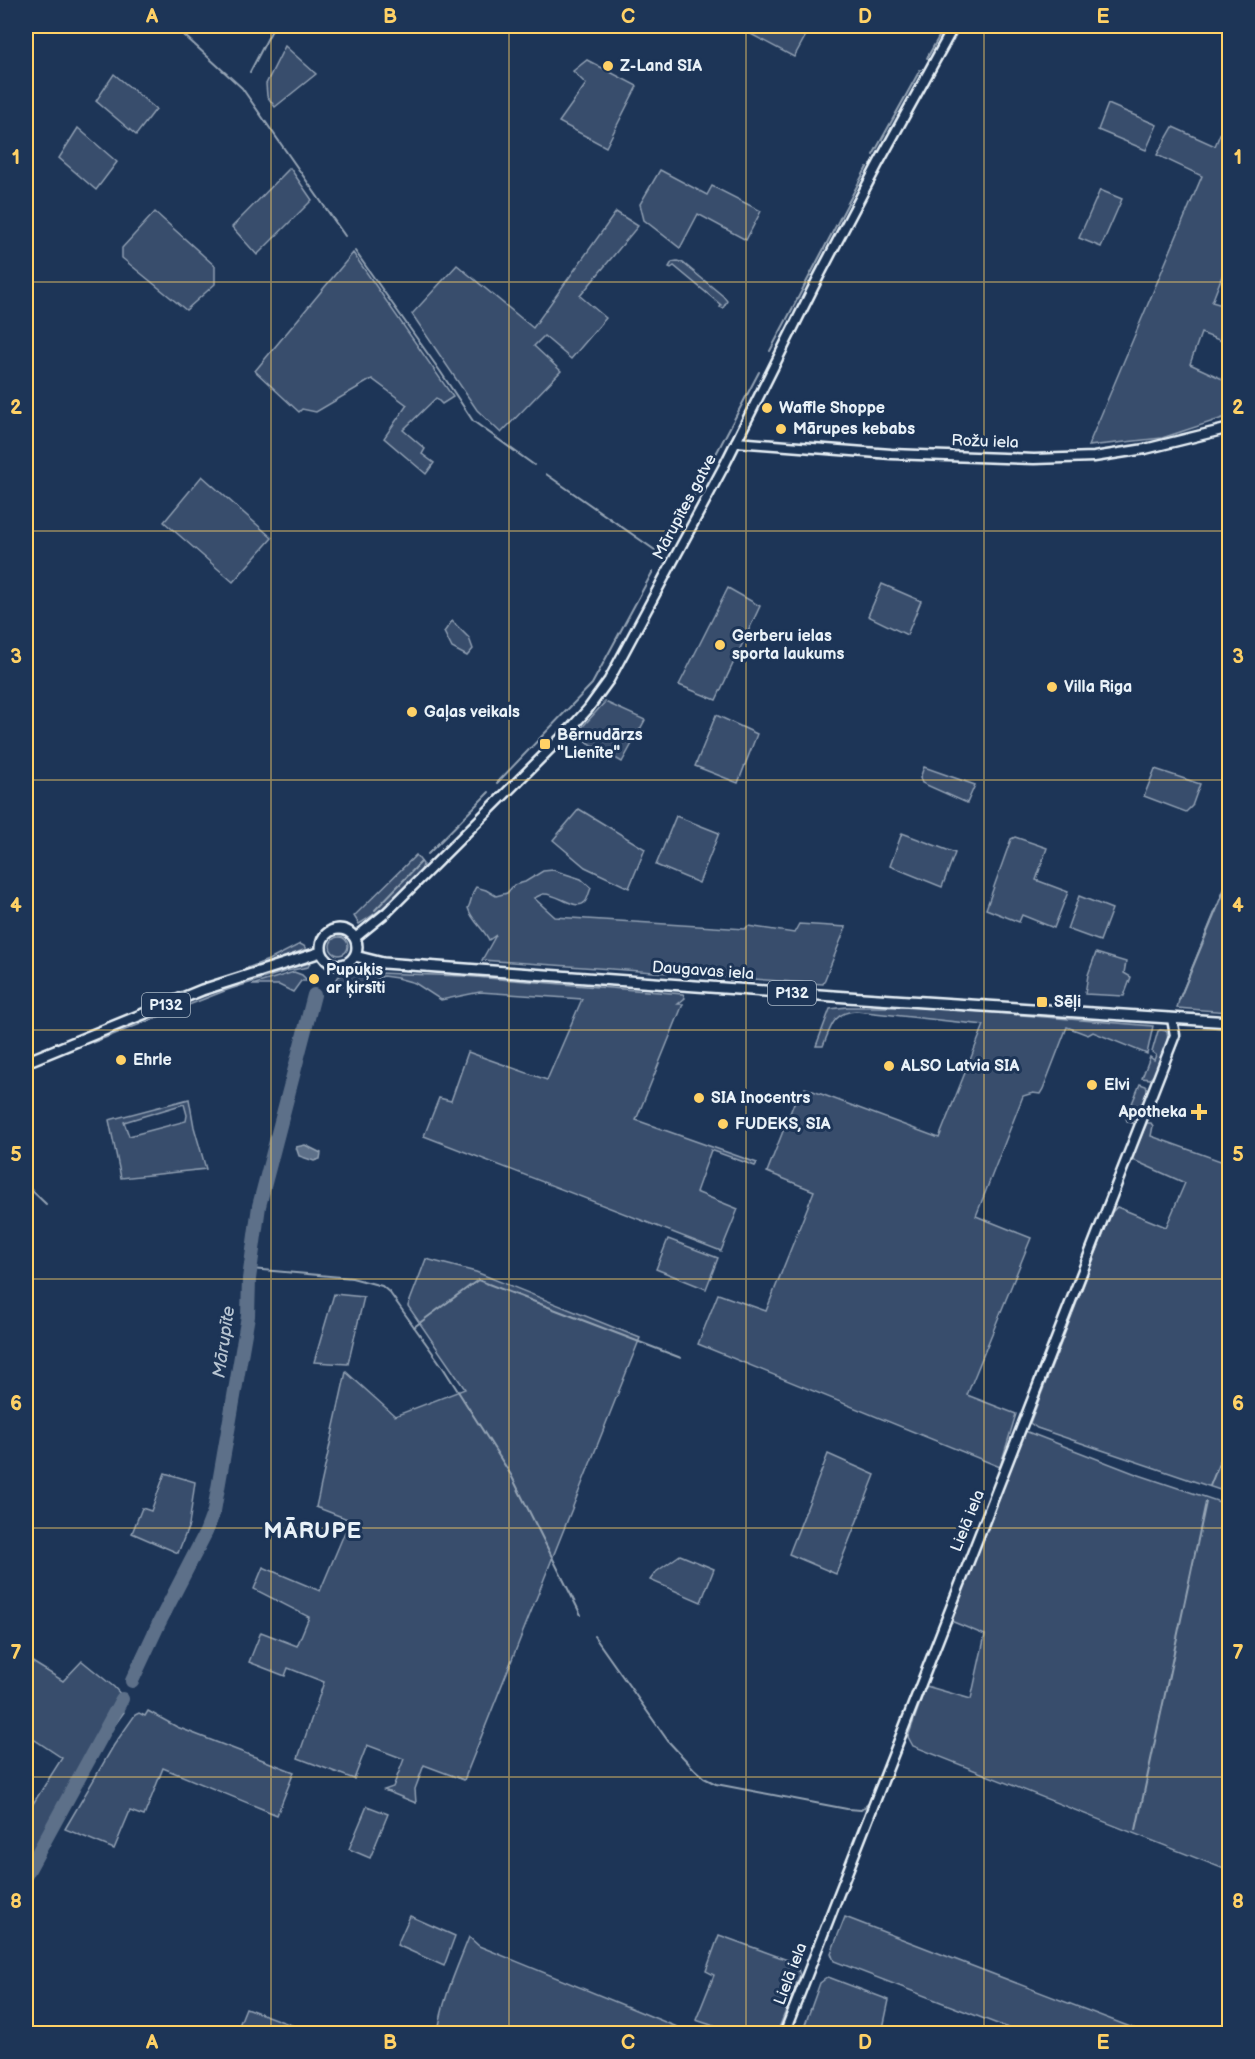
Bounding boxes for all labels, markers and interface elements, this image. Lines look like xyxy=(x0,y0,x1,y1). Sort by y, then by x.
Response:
text: A xyxy=(145,5,159,29)
text: B xyxy=(383,5,397,29)
text: C xyxy=(621,5,635,29)
text: D xyxy=(858,5,872,29)
text: E xyxy=(1097,5,1110,29)
place label: Z-Land SIA xyxy=(620,57,702,76)
marker: Z-Land SIA xyxy=(601,59,615,73)
text: 1 xyxy=(12,146,20,170)
text: 1 xyxy=(1234,146,1242,170)
text: 2 xyxy=(10,396,22,420)
text: 2 xyxy=(1232,396,1244,420)
place label: Waffle Shoppe xyxy=(779,399,885,418)
marker: Waffle Shoppe xyxy=(760,401,774,415)
place label: Mārupes kebabs xyxy=(793,420,915,439)
marker: Mārupes kebabs xyxy=(774,422,788,436)
street label: Rožu iela xyxy=(951,431,1019,453)
street label: Mārupītes gatve xyxy=(649,450,721,563)
place label: Gerberu ielas sporta laukums xyxy=(732,627,844,664)
marker: Gerberu ielas sporta laukums xyxy=(713,638,727,652)
text: 3 xyxy=(10,645,22,669)
text: 3 xyxy=(1232,645,1244,669)
place label: Villa Riga xyxy=(1064,678,1132,697)
marker: Villa Riga xyxy=(1045,680,1059,694)
place label: Gaļas veikals xyxy=(424,703,520,722)
marker: Gaļas veikals xyxy=(405,705,419,719)
place label: Bērnudārzs "Lienīte" xyxy=(557,726,643,763)
marker: Bērnudārzs "Lienīte" xyxy=(538,737,552,751)
text: 4 xyxy=(10,894,22,918)
text: 4 xyxy=(1232,894,1244,918)
street label: Daugavas iela xyxy=(651,958,755,984)
place label: Pupuķis ar ķirsīti xyxy=(326,961,386,998)
marker: Pupuķis ar ķirsīti xyxy=(307,972,321,986)
road number: P132 xyxy=(768,981,816,1005)
road number: P132 xyxy=(142,993,190,1017)
place label: Sēļi xyxy=(1054,993,1081,1012)
marker: Sēļi xyxy=(1035,995,1049,1009)
place label: Ehrle xyxy=(133,1051,172,1070)
marker: Ehrle xyxy=(114,1053,128,1067)
place label: ALSO Latvia SIA xyxy=(900,1057,1019,1076)
marker: ALSO Latvia SIA xyxy=(882,1059,896,1073)
place label: Elvi xyxy=(1104,1076,1130,1095)
marker: Elvi xyxy=(1085,1078,1099,1092)
place label: SIA Inocentrs xyxy=(711,1089,810,1108)
marker: SIA Inocentrs xyxy=(692,1091,706,1105)
place label: Apotheka xyxy=(1118,1103,1187,1122)
marker: Apotheka xyxy=(1192,1105,1206,1119)
place label: FUDEKS, SIA xyxy=(735,1115,831,1134)
marker: FUDEKS, SIA xyxy=(716,1117,730,1131)
text: 5 xyxy=(10,1143,22,1167)
text: 5 xyxy=(1232,1143,1244,1167)
water label: Mārupīte xyxy=(209,1305,239,1379)
text: 6 xyxy=(10,1392,22,1416)
text: 6 xyxy=(1232,1392,1244,1416)
street label: Lielā iela xyxy=(947,1487,989,1555)
district label: MĀRUPE xyxy=(263,1517,363,1545)
text: 7 xyxy=(10,1641,22,1665)
text: 7 xyxy=(1232,1641,1244,1665)
text: 8 xyxy=(10,1890,22,1914)
text: 8 xyxy=(1232,1890,1244,1914)
street label: Lielā iela xyxy=(770,1940,812,2008)
text: A xyxy=(145,2031,159,2055)
text: B xyxy=(383,2031,397,2055)
text: C xyxy=(621,2031,635,2055)
text: D xyxy=(858,2031,872,2055)
text: E xyxy=(1097,2031,1110,2055)

